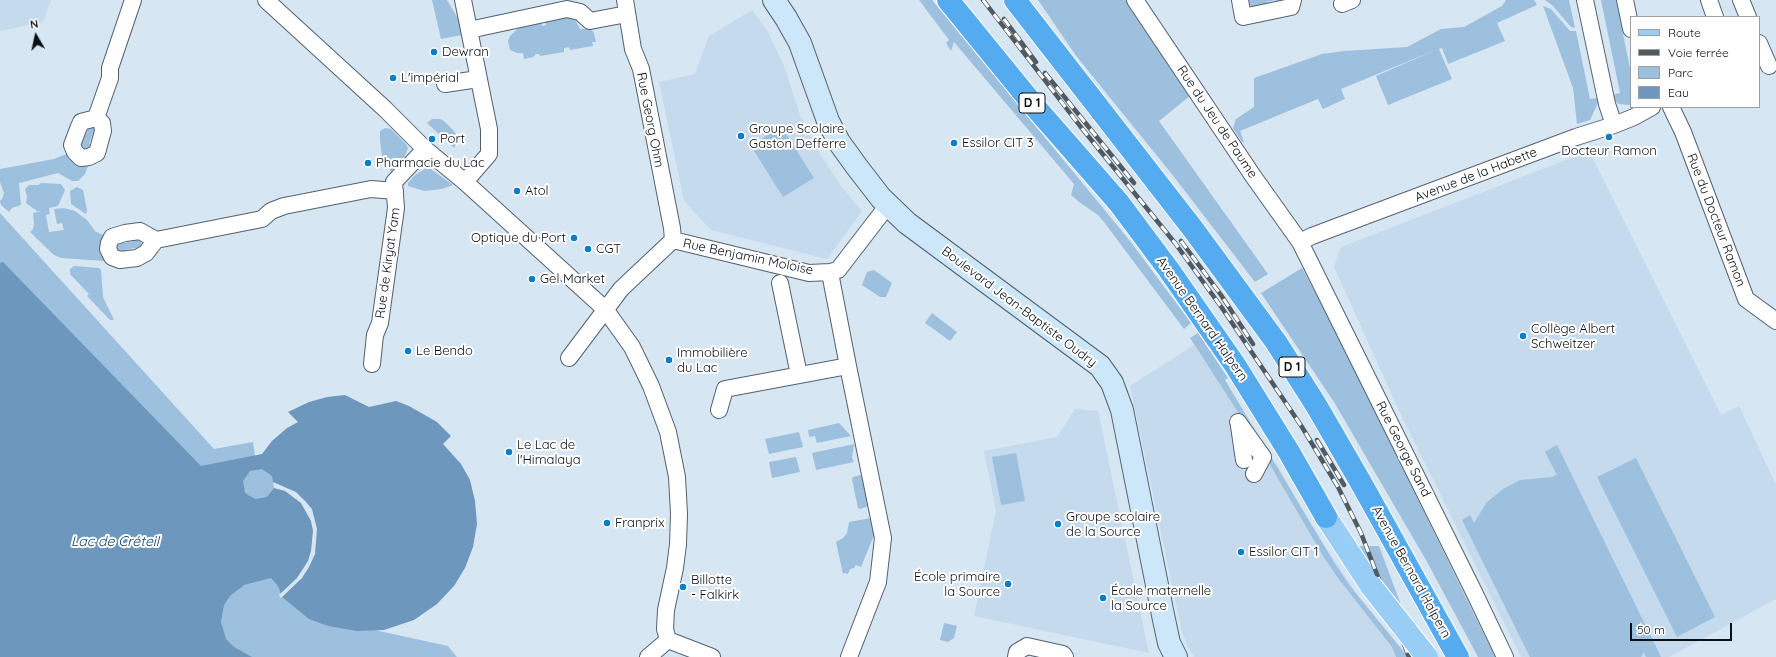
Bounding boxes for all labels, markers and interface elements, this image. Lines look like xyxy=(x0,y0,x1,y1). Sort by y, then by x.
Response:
north arrow xyxy=(16,16,56,56)
legend xyxy=(1630,16,1760,108)
text: N xyxy=(29,17,39,32)
text: Route xyxy=(1668,25,1701,40)
place label: Dewran xyxy=(442,44,489,60)
text: Voie ferrée xyxy=(1668,45,1729,60)
marker: Dewran xyxy=(429,47,439,57)
street label: Rue du Jeu de Paume xyxy=(1174,63,1260,181)
text: Parc xyxy=(1668,65,1693,80)
place label: L'impérial xyxy=(401,70,459,86)
street label: Rue Georg Ohm xyxy=(633,71,667,169)
marker: L'impérial xyxy=(388,73,398,83)
text: Eau xyxy=(1668,85,1689,100)
road number: D 1 xyxy=(1019,93,1045,113)
place label: Groupe Scolaire Gaston Defferre xyxy=(749,121,846,152)
place label: Port xyxy=(440,131,465,147)
marker: Groupe Scolaire Gaston Defferre xyxy=(736,131,746,141)
marker: Docteur Ramon xyxy=(1604,132,1614,142)
marker: Port xyxy=(427,134,437,144)
place label: Essilor CIT 3 xyxy=(962,135,1034,151)
marker: Essilor CIT 3 xyxy=(949,138,959,148)
place label: Docteur Ramon xyxy=(1561,143,1657,159)
street label: Avenue de la Habette xyxy=(1413,144,1539,206)
street label: Rue du Docteur Ramon xyxy=(1683,151,1749,289)
place label: Pharmacie du Lac xyxy=(376,155,485,171)
marker: Pharmacie du Lac xyxy=(363,158,373,168)
place label: Atol xyxy=(525,183,549,199)
marker: Atol xyxy=(512,186,522,196)
street label: Rue de Kiryat Yam xyxy=(372,206,404,320)
place label: Optique du Port xyxy=(471,230,566,246)
marker: Optique du Port xyxy=(569,233,579,243)
street label: Rue Benjamin Moloise xyxy=(681,236,815,278)
place label: CGT xyxy=(596,241,621,257)
street label: Boulevard Jean-Baptiste Oudry xyxy=(938,243,1100,371)
marker: CGT xyxy=(583,244,593,254)
street label: Avenue Bernard Halpern xyxy=(1153,254,1251,384)
place label: Gel Market xyxy=(540,271,605,287)
marker: Gel Market xyxy=(527,274,537,284)
place label: Collège Albert Schweitzer xyxy=(1531,321,1615,352)
marker: Collège Albert Schweitzer xyxy=(1518,331,1528,341)
place label: Le Bendo xyxy=(416,343,473,359)
place label: Immobilière du Lac xyxy=(677,345,748,376)
marker: Le Bendo xyxy=(403,346,413,356)
marker: Immobilière du Lac xyxy=(664,355,674,365)
road number: D 1 xyxy=(1279,357,1305,377)
street label: Rue George Sand xyxy=(1372,399,1434,499)
place label: Le Lac de l'Himalaya xyxy=(517,437,581,468)
marker: Le Lac de l'Himalaya xyxy=(504,447,514,457)
street label: Avenue Bernard Halpern xyxy=(1368,503,1454,641)
place label: Groupe scolaire de la Source xyxy=(1066,509,1160,540)
place label: Franprix xyxy=(615,515,664,531)
marker: Franprix xyxy=(602,518,612,528)
marker: Groupe scolaire de la Source xyxy=(1053,519,1063,529)
water label: Lac de Créteil xyxy=(71,534,159,550)
place label: Essilor CIT 1 xyxy=(1249,544,1319,560)
marker: Essilor CIT 1 xyxy=(1236,547,1246,557)
place label: École primaire la Source xyxy=(914,569,1000,600)
place label: Billotte - Falkirk xyxy=(691,572,739,603)
marker: École primaire la Source xyxy=(1003,579,1013,589)
marker: Billotte - Falkirk xyxy=(678,582,688,592)
place label: École maternelle la Source xyxy=(1111,583,1211,614)
marker: École maternelle la Source xyxy=(1098,593,1108,603)
scale bar xyxy=(1632,615,1734,641)
text: 50 m xyxy=(1637,622,1665,637)

